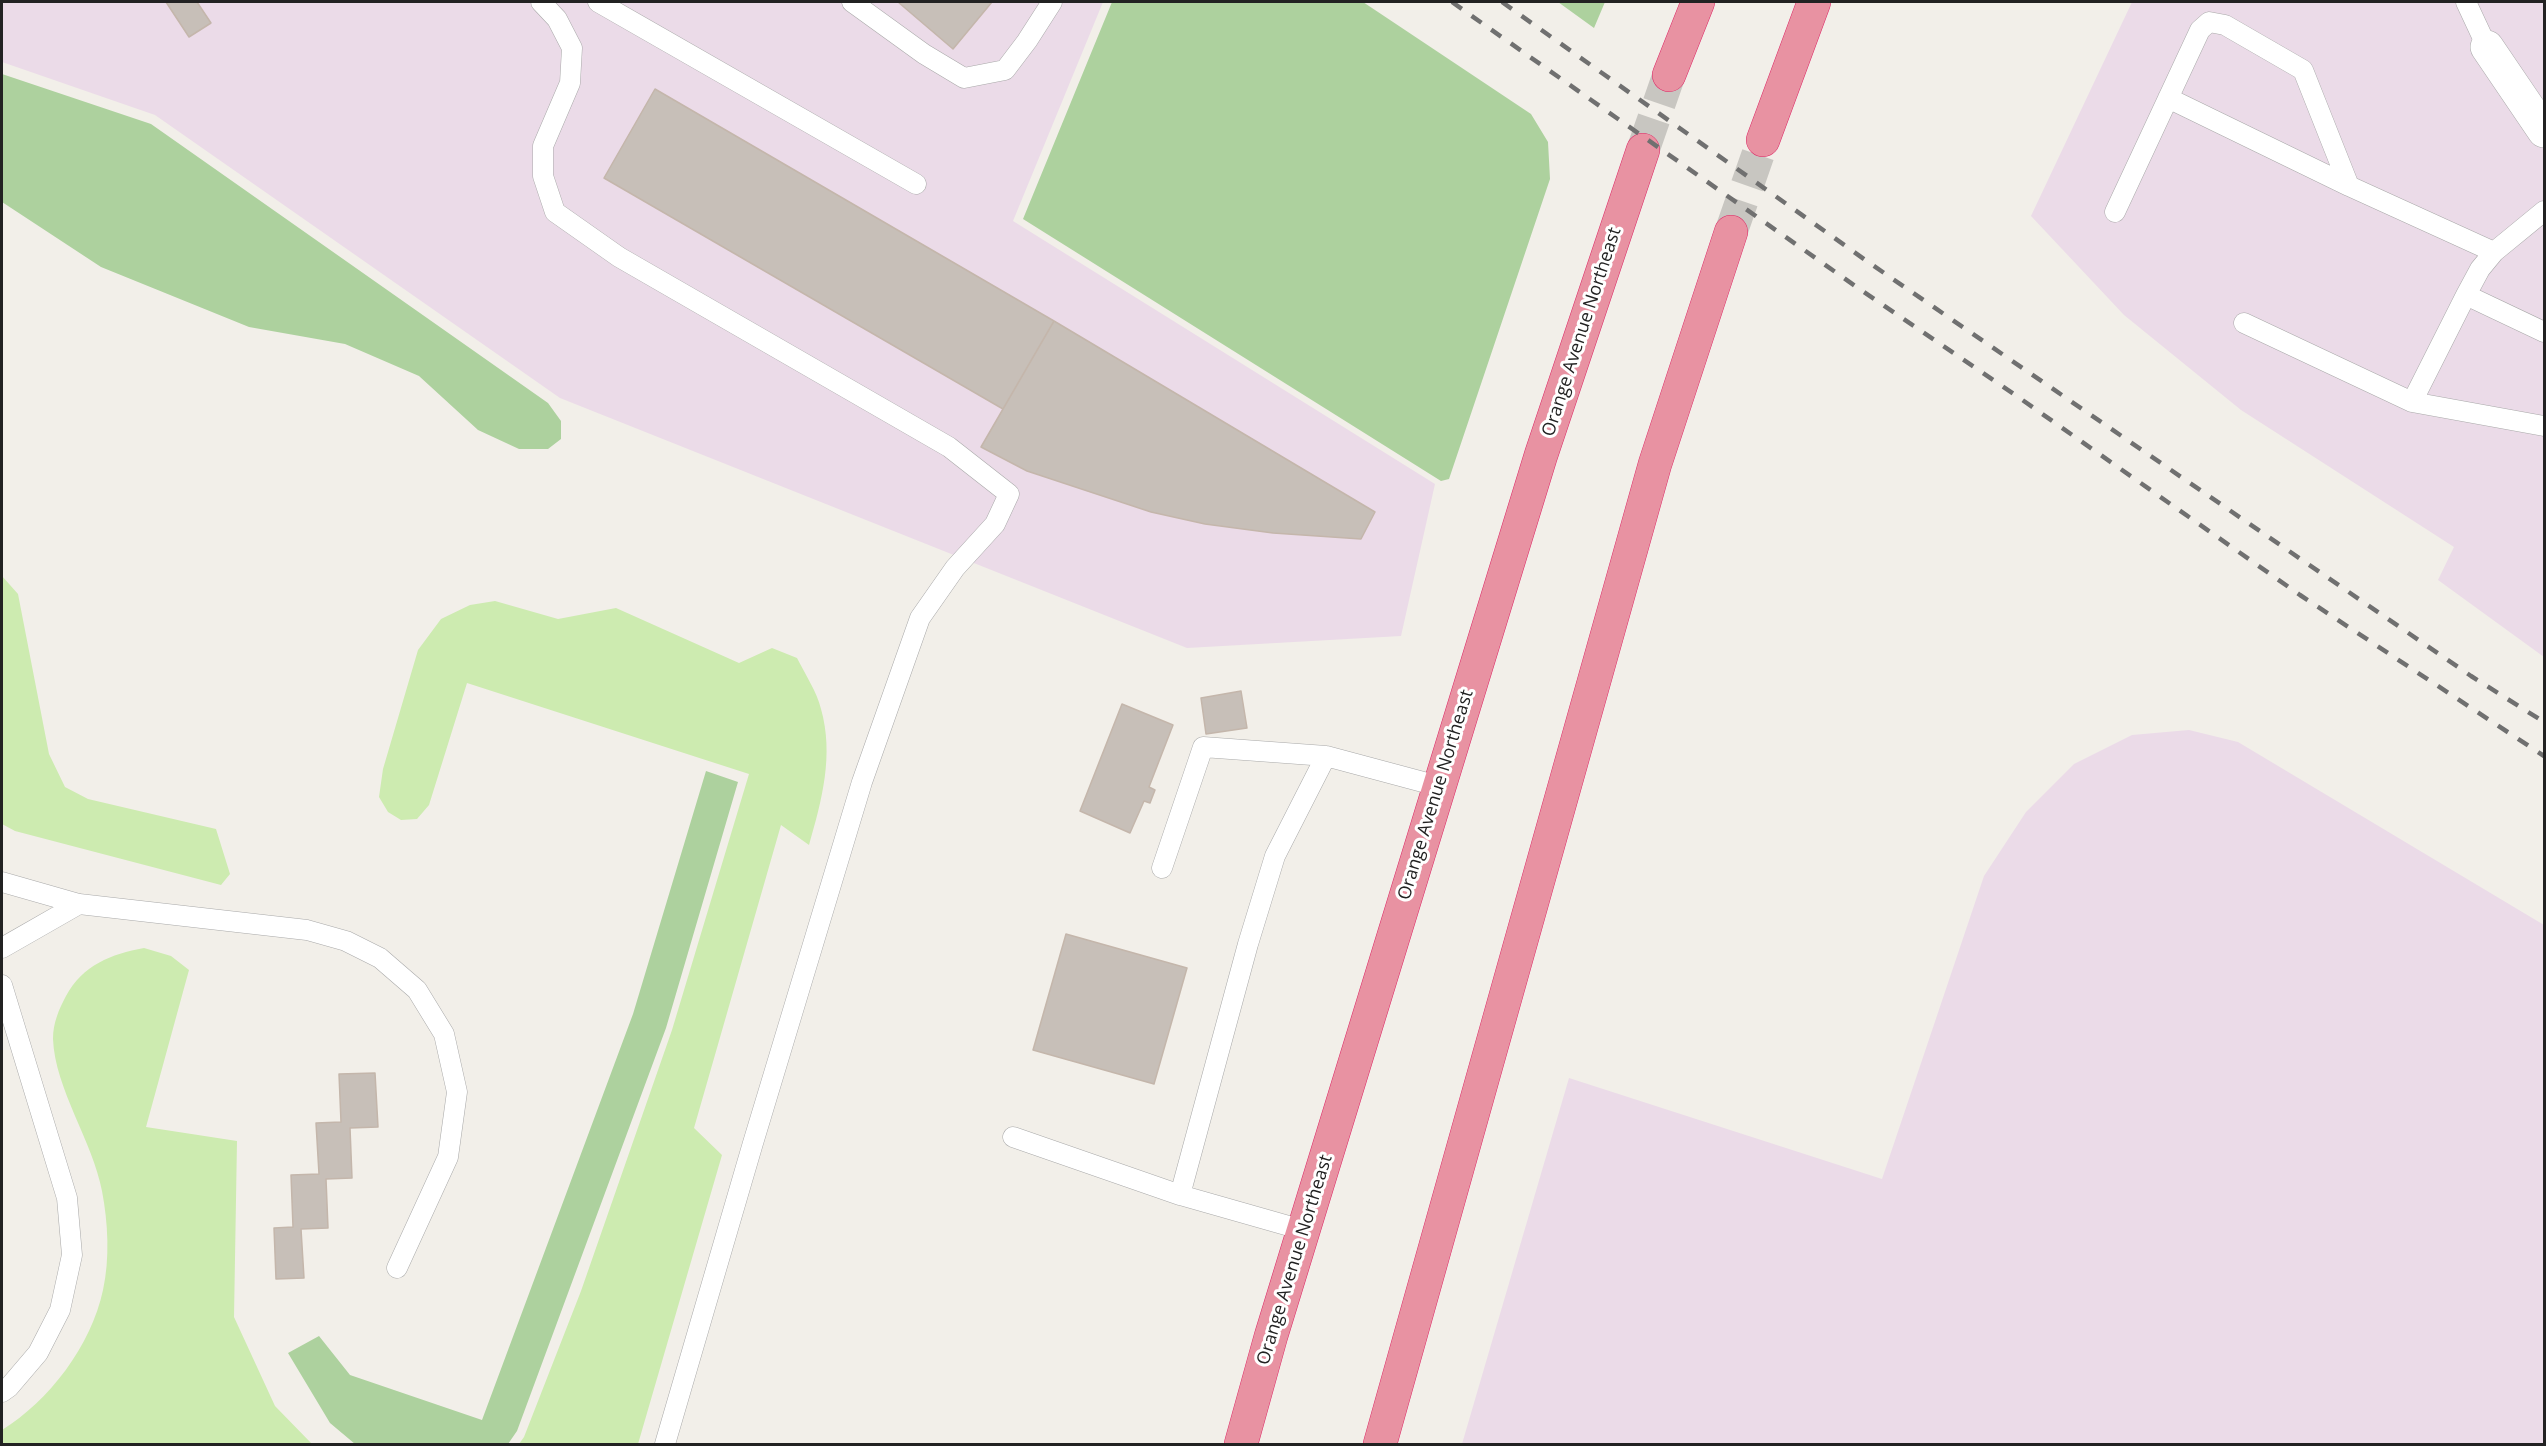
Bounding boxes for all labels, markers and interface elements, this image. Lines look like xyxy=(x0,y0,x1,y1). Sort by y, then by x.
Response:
street label: Orange Avenue Northeast xyxy=(1538,225,1626,439)
street label: Orange Avenue Northeast xyxy=(1394,687,1478,903)
street label: Orange Avenue Northeast xyxy=(1253,1152,1337,1368)

